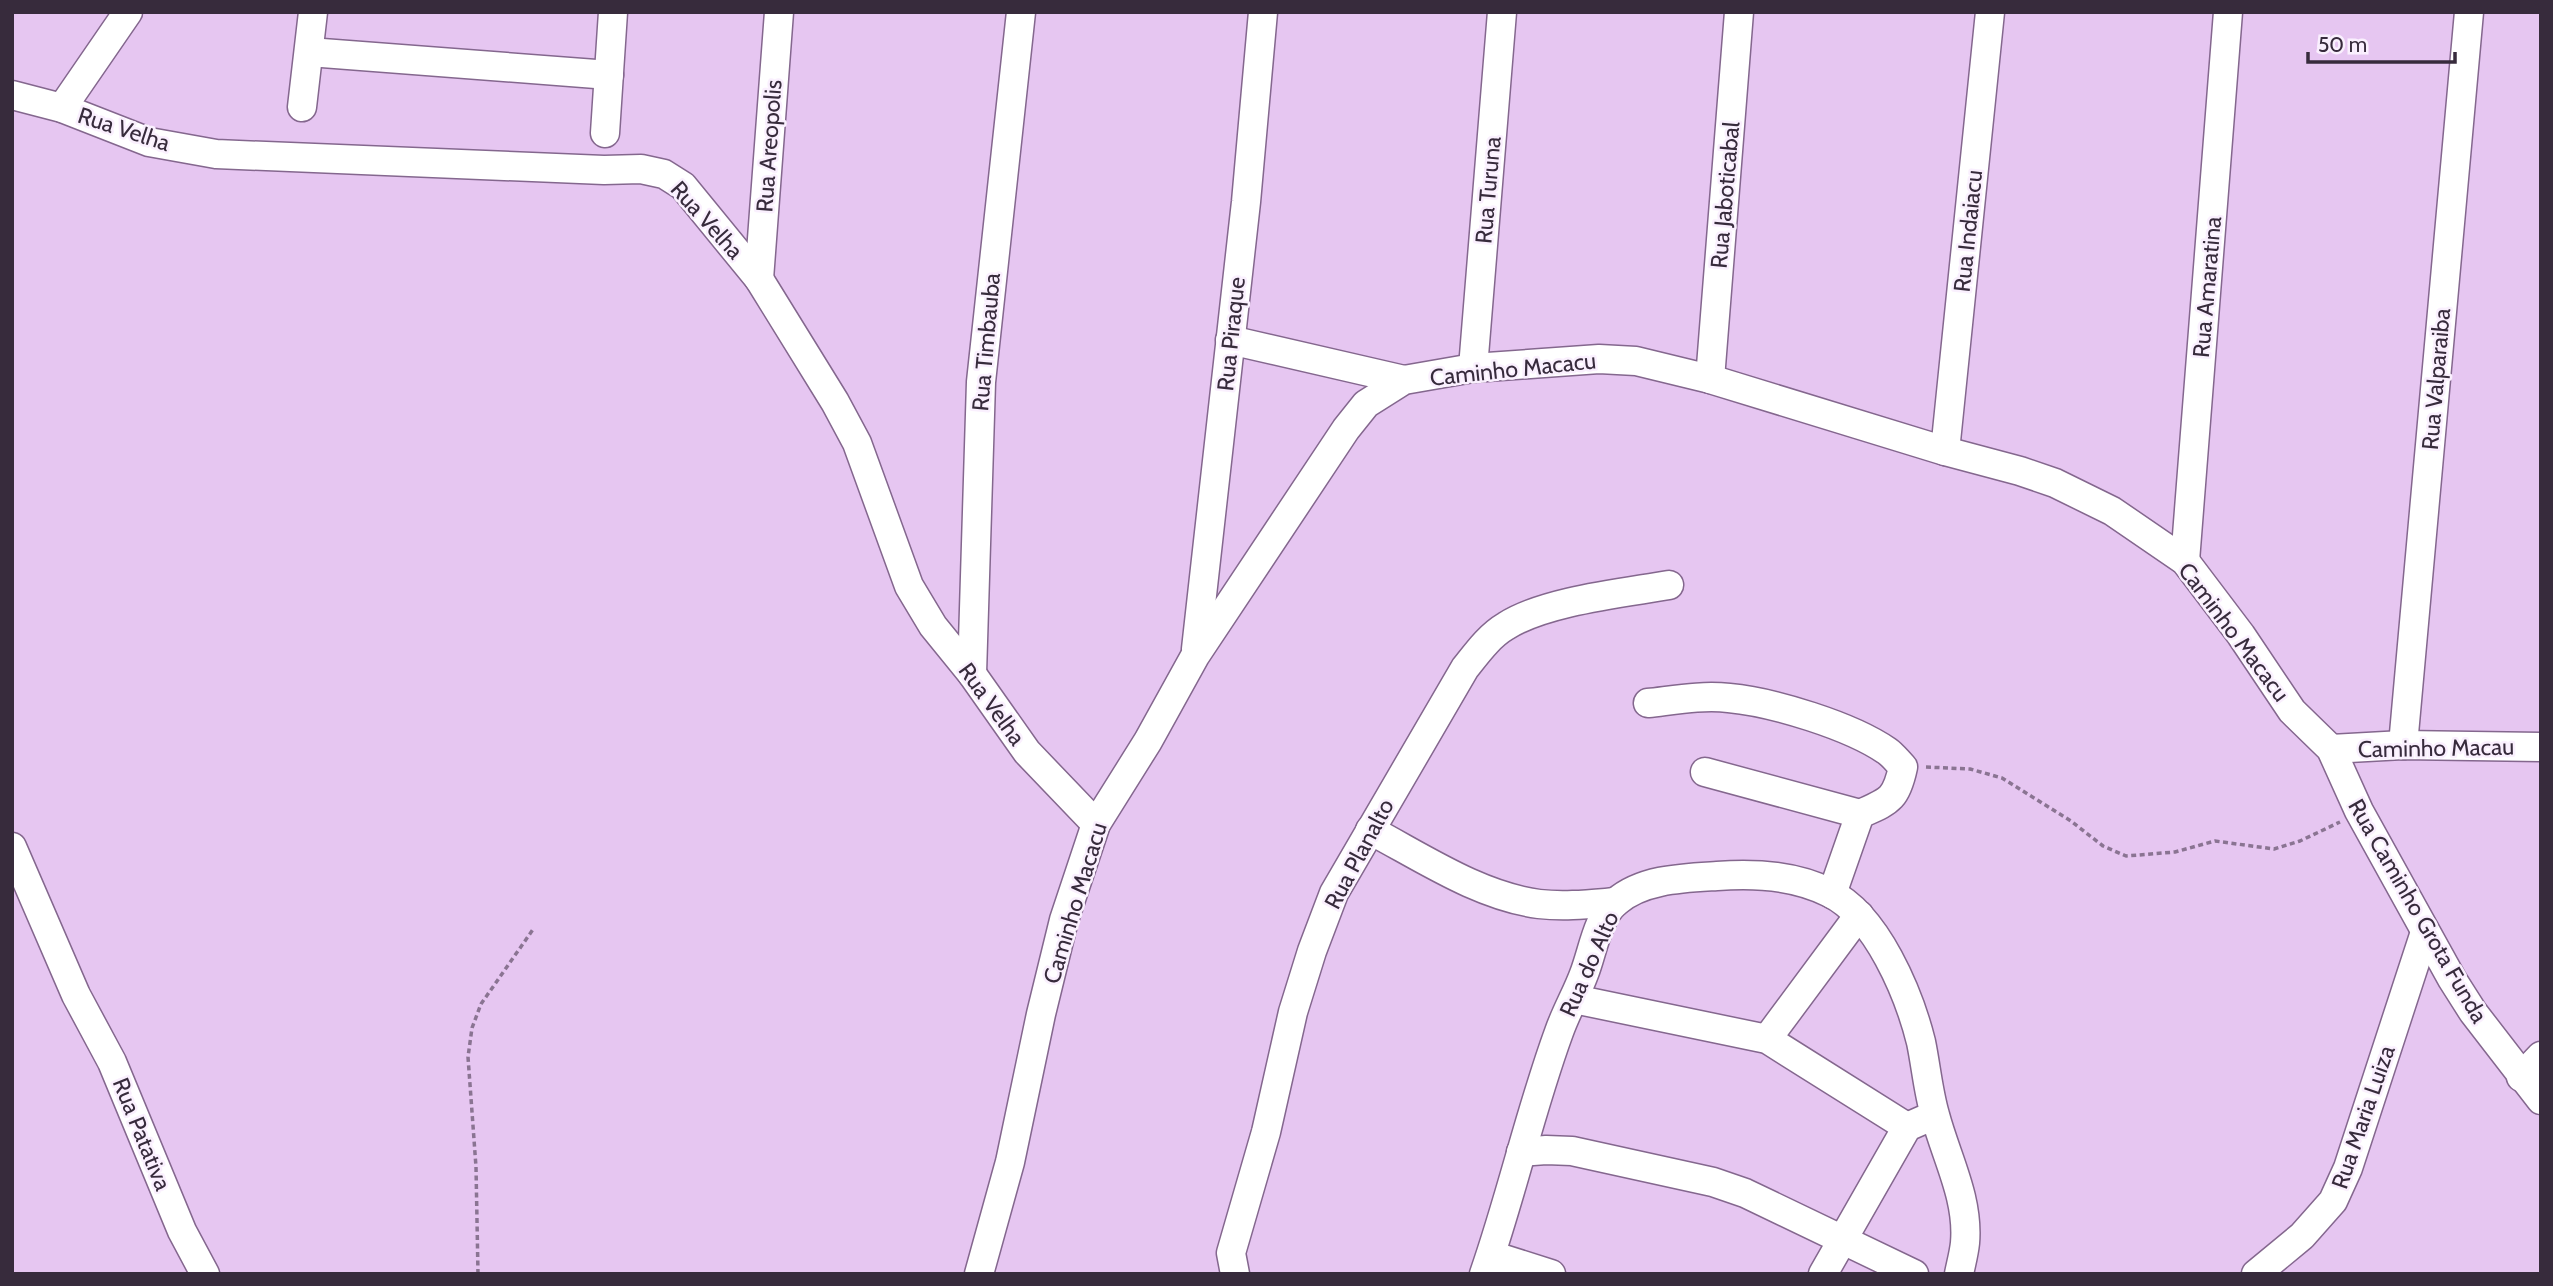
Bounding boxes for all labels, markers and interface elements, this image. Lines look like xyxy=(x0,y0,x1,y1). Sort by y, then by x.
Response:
scale bar xyxy=(2308,21,2455,65)
text: 50 m xyxy=(2318,32,2367,57)
street label: Rua Areopolis xyxy=(750,79,788,213)
street label: Rua Velha xyxy=(74,101,174,157)
street label: Rua Jaboticabal xyxy=(1705,120,1745,270)
street label: Rua Turuna xyxy=(1469,135,1507,245)
street label: Rua Indaiacu xyxy=(1948,169,1988,293)
street label: Rua Velha xyxy=(665,175,749,265)
street label: Rua Amaratina xyxy=(2187,215,2227,359)
street label: Rua Timbauba xyxy=(966,272,1006,412)
street label: Rua Piraque xyxy=(1211,275,1251,392)
street label: Rua Valparaiba xyxy=(2416,307,2456,451)
street label: Caminho Macacu xyxy=(1429,346,1597,392)
street label: Caminho Macacu xyxy=(2173,557,2295,707)
street label: Rua Velha xyxy=(953,657,1031,751)
street label: Caminho Macau xyxy=(2358,733,2514,763)
street label: Rua Planalto xyxy=(1318,794,1400,914)
street label: Rua Caminho Grota Funda xyxy=(2342,794,2494,1028)
street label: Caminho Macacu xyxy=(1037,819,1113,987)
street label: Rua do Alto xyxy=(1553,907,1625,1021)
street label: Rua Maria Luiza xyxy=(2325,1042,2401,1192)
street label: Rua Patativa xyxy=(107,1074,177,1194)

